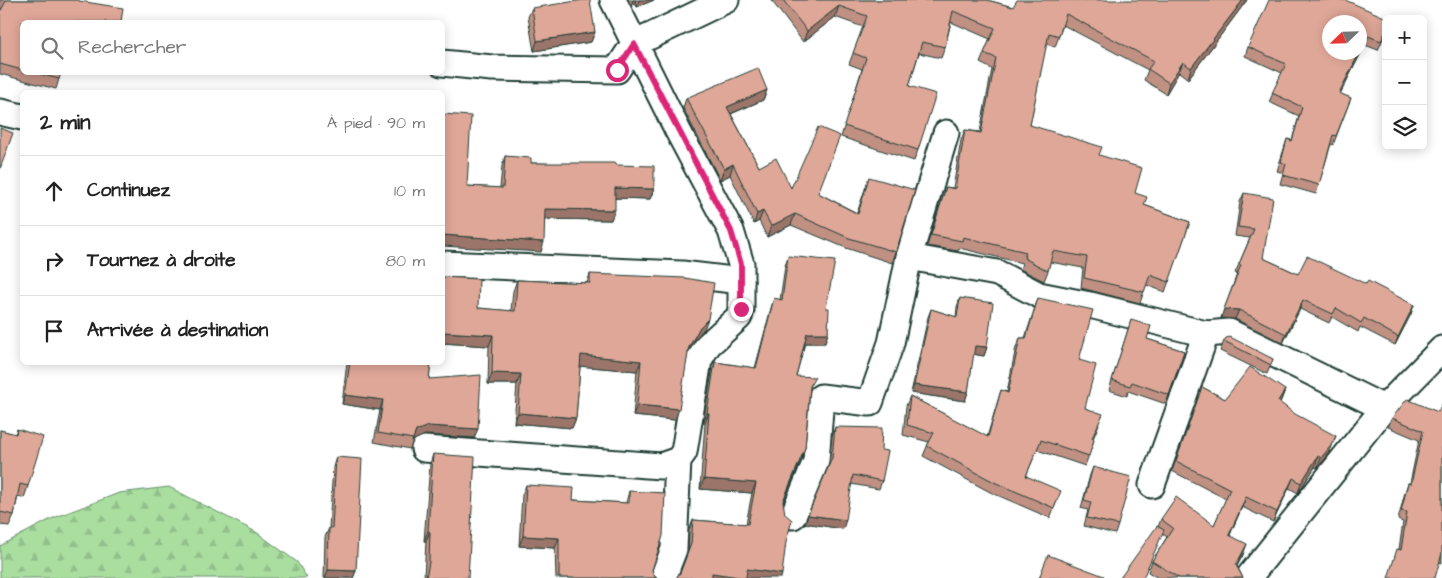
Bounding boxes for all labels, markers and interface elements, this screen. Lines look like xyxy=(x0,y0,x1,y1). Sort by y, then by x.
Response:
north arrow xyxy=(1322,15,1367,60)
map controls xyxy=(1382,15,1427,150)
button: + xyxy=(1382,15,1427,60)
search box xyxy=(20,20,445,75)
icon: search xyxy=(38,34,66,62)
text: Rechercher xyxy=(78,34,186,61)
route start xyxy=(606,59,629,82)
button: − xyxy=(1382,60,1427,105)
button: layers xyxy=(1382,105,1427,150)
text: 2 min xyxy=(40,108,90,137)
text: À pied · 90 m xyxy=(327,112,425,134)
icon: ahead xyxy=(40,177,68,205)
text: Continuez xyxy=(87,177,170,204)
text: 10 m xyxy=(394,180,425,202)
icon: right xyxy=(40,247,68,275)
text: Tournez à droite xyxy=(87,247,235,274)
text: 80 m xyxy=(386,250,425,272)
route end xyxy=(730,298,753,321)
icon: arrive xyxy=(40,317,68,345)
text: Arrivée à destination xyxy=(87,317,268,344)

